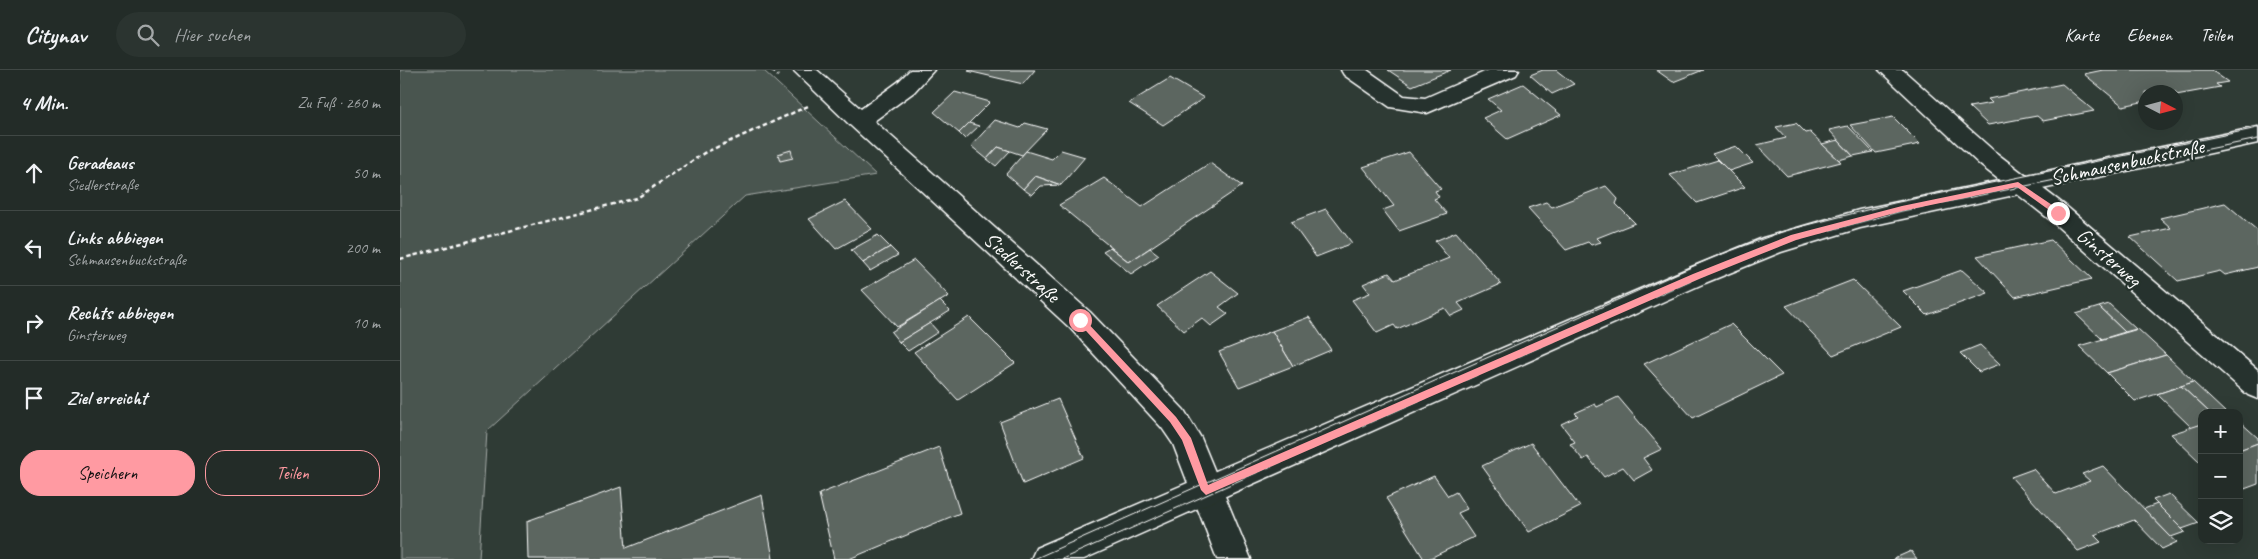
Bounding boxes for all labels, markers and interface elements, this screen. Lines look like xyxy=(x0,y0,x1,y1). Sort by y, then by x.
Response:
search box xyxy=(116,12,466,57)
text: Citynav xyxy=(25,20,86,50)
icon: search xyxy=(134,21,162,49)
text: Hier suchen xyxy=(174,23,250,47)
text: Karte xyxy=(2064,24,2099,46)
text: Ebenen xyxy=(2127,24,2172,46)
text: Teilen xyxy=(2200,24,2233,46)
north arrow xyxy=(2138,85,2183,130)
text: 4 Min. xyxy=(20,90,68,116)
text: Zu Fuß · 260 m xyxy=(297,93,380,113)
street label: Schmausenbuckstraße xyxy=(2048,133,2208,191)
text: Geradeaus xyxy=(67,151,134,175)
icon: ahead xyxy=(20,159,48,187)
text: 50 m xyxy=(353,163,380,183)
text: Siedlerstraße xyxy=(67,175,138,195)
route end xyxy=(2047,202,2070,225)
street label: Ginsterweg xyxy=(2071,222,2148,293)
text: Links abbiegen xyxy=(67,226,163,250)
street label: Siedlerstraße xyxy=(979,226,1067,309)
icon: left xyxy=(20,234,48,262)
text: 200 m xyxy=(346,238,380,258)
text: Schmausenbuckstraße xyxy=(67,250,186,270)
text: Rechts abbiegen xyxy=(67,301,173,325)
icon: right xyxy=(20,309,48,337)
route start xyxy=(1069,309,1092,332)
text: 10 m xyxy=(353,313,380,333)
text: Ginsterweg xyxy=(67,325,126,345)
icon: arrive xyxy=(20,384,48,412)
text: Ziel erreicht xyxy=(67,386,147,410)
map controls xyxy=(2198,409,2243,544)
button: + xyxy=(2198,409,2243,454)
button: Speichern xyxy=(20,450,195,496)
button: Teilen xyxy=(205,450,380,496)
button: − xyxy=(2198,454,2243,499)
button: layers xyxy=(2198,499,2243,544)

